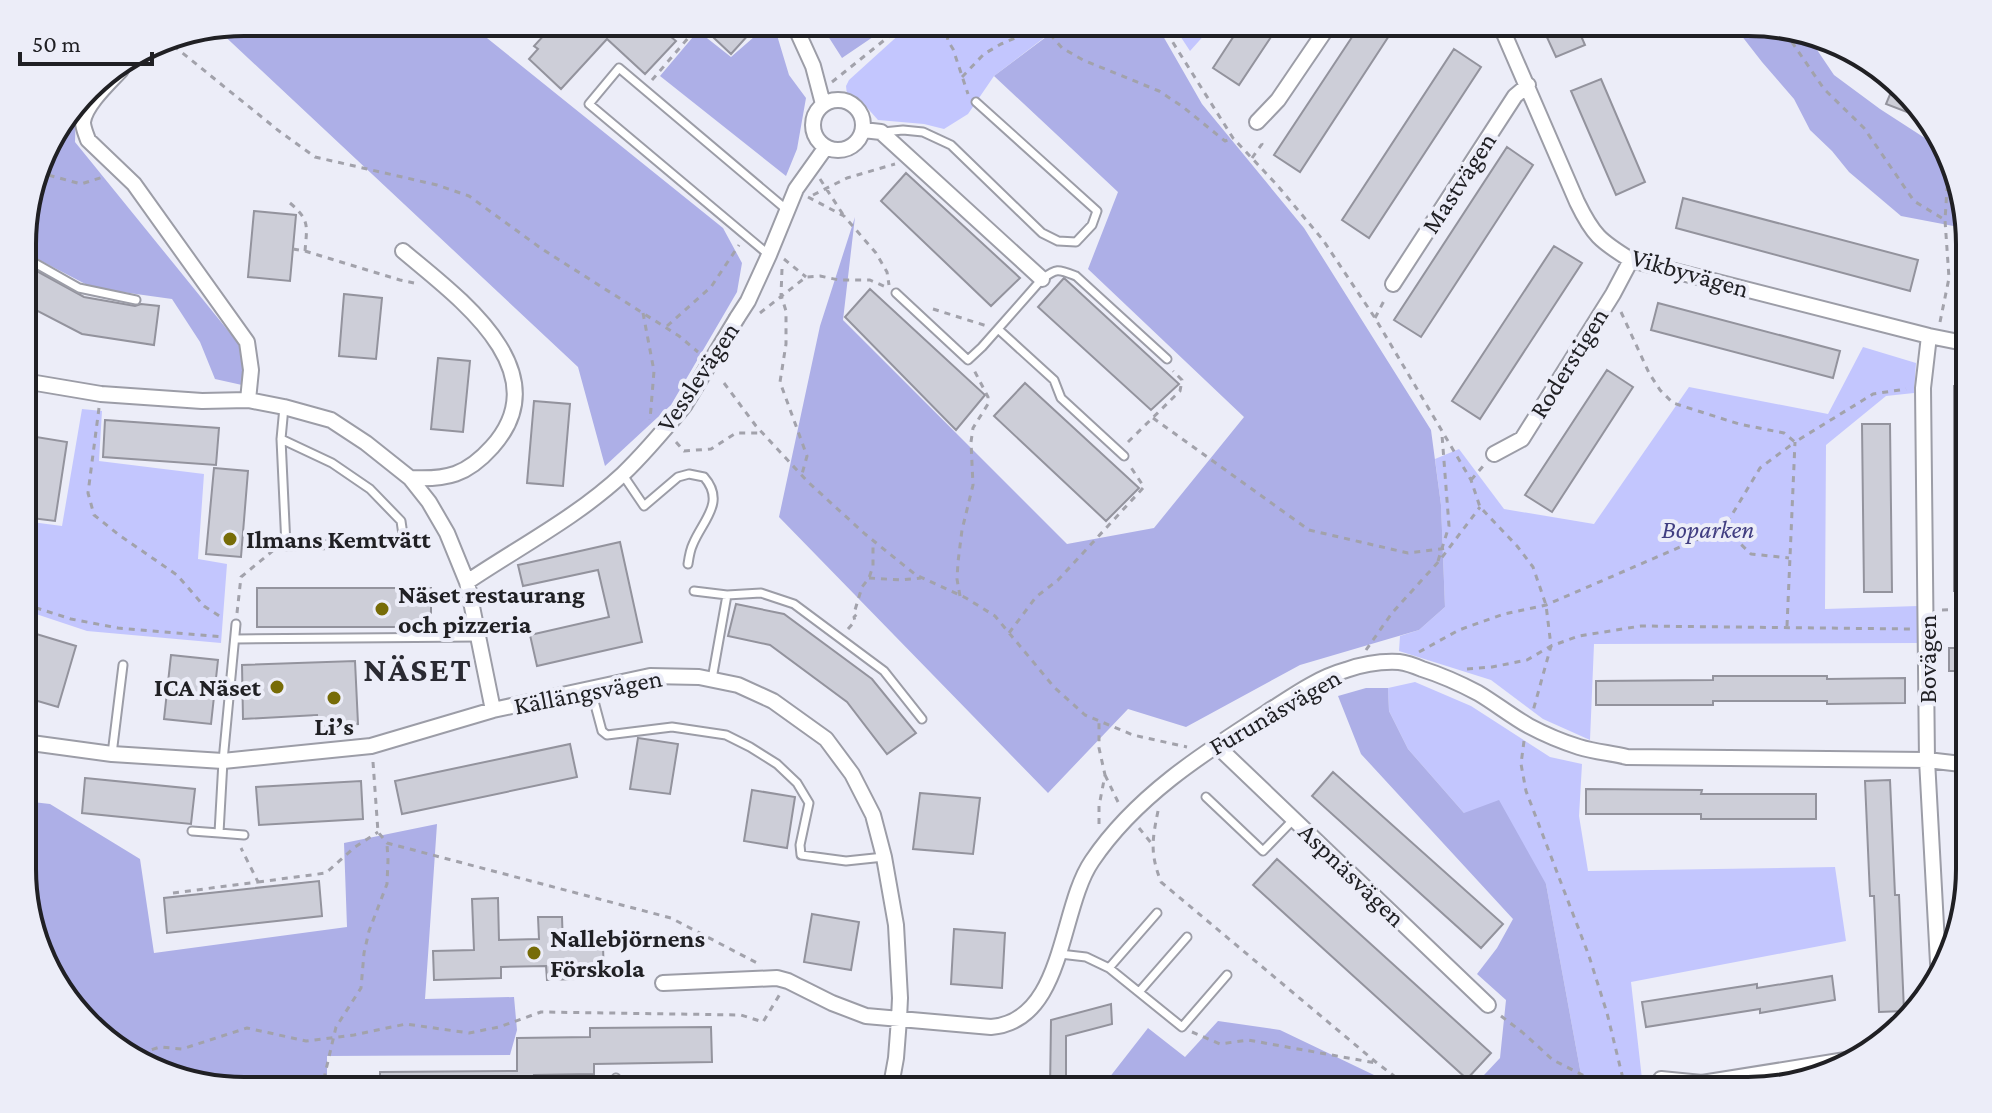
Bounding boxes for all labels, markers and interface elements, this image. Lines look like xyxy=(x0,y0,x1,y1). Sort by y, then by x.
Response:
scale bar xyxy=(20,16,152,66)
text: 50 m xyxy=(32,30,81,57)
street label: Mastvägen xyxy=(1416,127,1502,239)
street label: Vikbyvägen xyxy=(1628,242,1752,304)
street label: Roderstigen xyxy=(1524,302,1614,424)
street label: Vesslevägen xyxy=(651,317,745,437)
park label: Boparken xyxy=(1662,515,1754,544)
place label: Ilmans Kemtvätt xyxy=(246,525,431,554)
marker: Ilmans Kemtvätt xyxy=(221,530,239,548)
place label: Näset restaurang och pizzeria xyxy=(398,580,585,639)
marker: Näset restaurang och pizzeria xyxy=(373,600,391,618)
street label: Bovägen xyxy=(1913,615,1942,703)
district label: NÄSET xyxy=(363,651,473,688)
street label: Källängsvägen xyxy=(511,663,665,721)
street label: Furunäsvägen xyxy=(1204,663,1346,761)
place label: ICA Näset xyxy=(154,673,262,702)
marker: ICA Näset xyxy=(268,678,286,696)
marker: Li’s xyxy=(325,689,343,707)
place label: Li’s xyxy=(314,712,354,741)
street label: Aspnäsvägen xyxy=(1293,817,1411,933)
place label: Nallebjörnens Förskola xyxy=(550,924,705,983)
marker: Nallebjörnens Förskola xyxy=(525,944,543,962)

